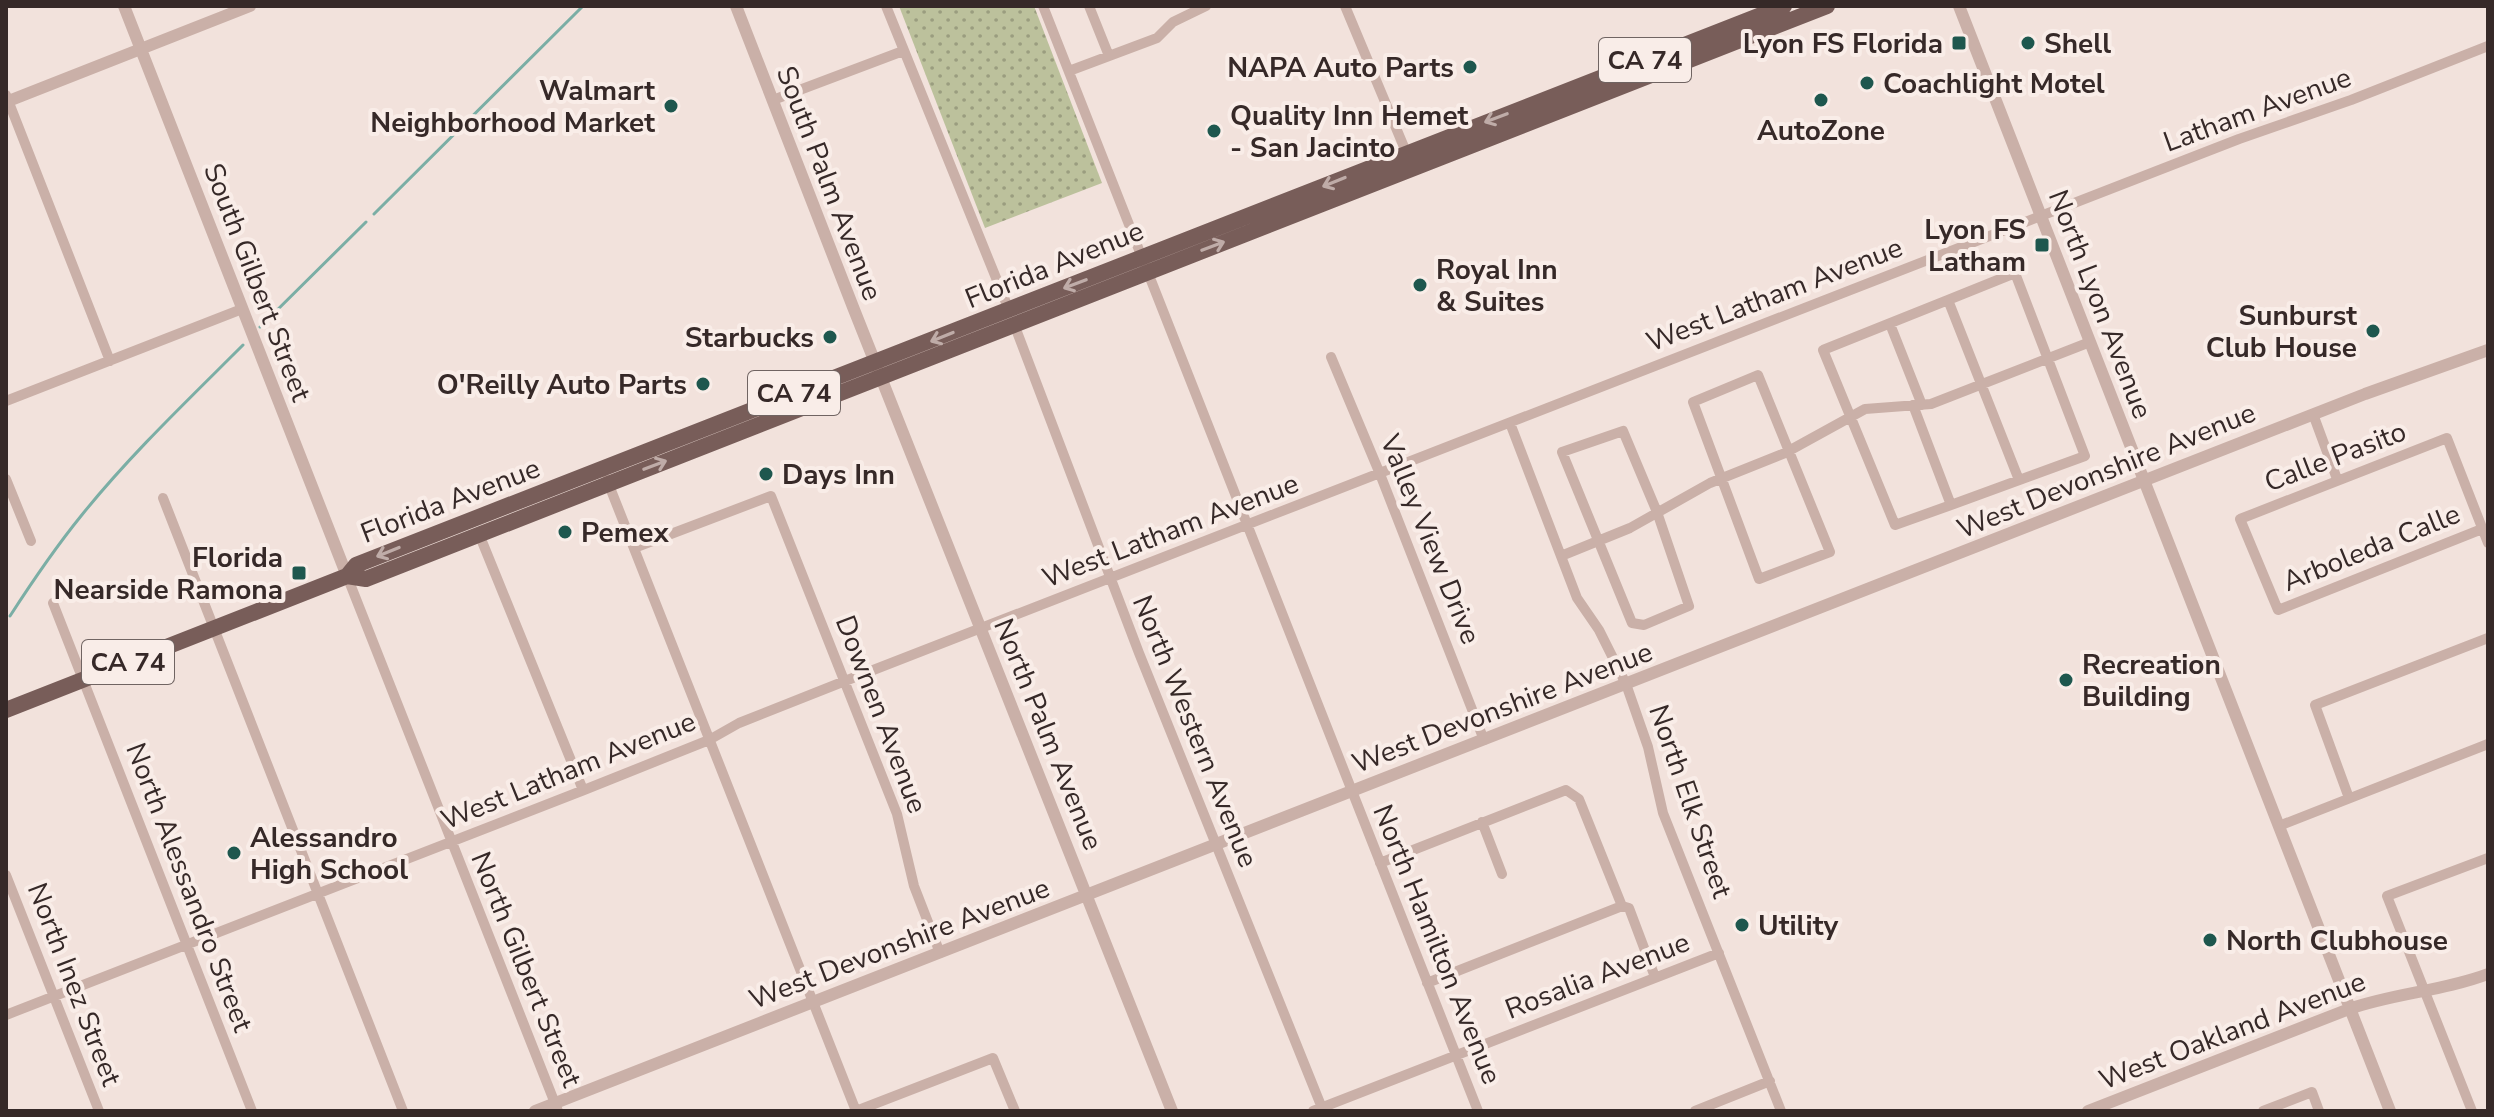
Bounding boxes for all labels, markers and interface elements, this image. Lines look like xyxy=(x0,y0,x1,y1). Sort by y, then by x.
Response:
place label: Lyon FS Florida xyxy=(1743,25,1943,63)
place label: Shell xyxy=(2044,25,2111,63)
marker: Lyon FS Florida xyxy=(1950,34,1968,52)
marker: Shell xyxy=(2019,34,2037,52)
road number: CA 74 xyxy=(1599,38,1691,82)
place label: NAPA Auto Parts xyxy=(1227,49,1454,87)
marker: NAPA Auto Parts xyxy=(1461,58,1479,76)
street label: Latham Avenue xyxy=(2158,58,2356,161)
street label: South Palm Avenue xyxy=(767,61,891,306)
place label: Coachlight Motel xyxy=(1883,65,2105,103)
place label: Walmart Neighborhood Market xyxy=(370,72,655,142)
marker: Coachlight Motel xyxy=(1858,74,1876,92)
marker: AutoZone xyxy=(1812,91,1830,109)
marker: Walmart Neighborhood Market xyxy=(662,97,680,115)
place label: Quality Inn Hemet - San Jacinto xyxy=(1230,97,1469,167)
one-way arrow xyxy=(1484,112,1509,126)
place label: AutoZone xyxy=(1757,112,1885,150)
marker: Quality Inn Hemet - San Jacinto xyxy=(1205,122,1223,140)
street label: South Gilbert Street xyxy=(194,158,320,407)
one-way arrow xyxy=(1322,176,1347,190)
street label: North Lyon Avenue xyxy=(2039,185,2161,424)
place label: Lyon FS Latham xyxy=(1924,211,2026,281)
street label: Florida Avenue xyxy=(960,212,1149,318)
street label: West Latham Avenue xyxy=(1641,229,1908,361)
marker: Lyon FS Latham xyxy=(2033,236,2051,254)
one-way arrow xyxy=(1200,238,1225,253)
place label: Royal Inn & Suites xyxy=(1436,251,1558,321)
marker: Royal Inn & Suites xyxy=(1411,276,1429,294)
one-way arrow xyxy=(1063,278,1088,292)
place label: Sunburst Club House xyxy=(2206,297,2357,367)
place label: Starbucks xyxy=(685,319,814,357)
marker: Sunburst Club House xyxy=(2364,322,2382,340)
marker: Starbucks xyxy=(821,328,839,346)
one-way arrow xyxy=(930,330,955,345)
place label: O'Reilly Auto Parts xyxy=(437,366,687,404)
road number: CA 74 xyxy=(748,371,840,415)
marker: O'Reilly Auto Parts xyxy=(694,375,712,393)
street label: West Devonshire Avenue xyxy=(1952,394,2261,548)
street label: Calle Pasito xyxy=(2259,413,2412,501)
street label: Valley View Drive xyxy=(1370,428,1489,650)
street label: Florida Avenue xyxy=(355,449,546,553)
place label: Days Inn xyxy=(782,456,895,494)
one-way arrow xyxy=(642,457,667,472)
marker: Days Inn xyxy=(757,465,775,483)
street label: West Latham Avenue xyxy=(1037,465,1304,597)
street label: Arboleda Calle xyxy=(2277,495,2466,601)
place label: Pemex xyxy=(581,514,669,552)
marker: Pemex xyxy=(556,523,574,541)
place label: Florida Nearside Ramona xyxy=(54,539,283,609)
one-way arrow xyxy=(376,546,401,560)
marker: Florida Nearside Ramona xyxy=(290,564,308,582)
street label: North Western Avenue xyxy=(1123,590,1267,873)
street label: Downen Avenue xyxy=(826,610,936,819)
street label: North Palm Avenue xyxy=(984,613,1112,856)
street label: West Devonshire Avenue xyxy=(1347,633,1658,783)
road number: CA 74 xyxy=(82,640,174,684)
place label: Recreation Building xyxy=(2082,646,2221,716)
marker: Recreation Building xyxy=(2057,671,2075,689)
street label: North Elk Street xyxy=(1639,700,1741,903)
street label: West Latham Avenue xyxy=(435,702,701,839)
street label: North Alessandro Street xyxy=(116,738,262,1037)
street label: North Hamilton Avenue xyxy=(1364,799,1511,1090)
place label: Alessandro High School xyxy=(250,819,408,889)
marker: Alessandro High School xyxy=(225,844,243,862)
street label: North Gilbert Street xyxy=(462,846,591,1093)
street label: West Devonshire Avenue xyxy=(744,869,1055,1019)
street label: North Inez Street xyxy=(18,877,130,1091)
place label: Utility xyxy=(1758,907,1839,945)
marker: Utility xyxy=(1733,916,1751,934)
place label: North Clubhouse xyxy=(2226,922,2448,960)
street label: Rosalia Avenue xyxy=(1500,923,1695,1029)
marker: North Clubhouse xyxy=(2201,931,2219,949)
street label: West Oakland Avenue xyxy=(2094,963,2371,1099)

